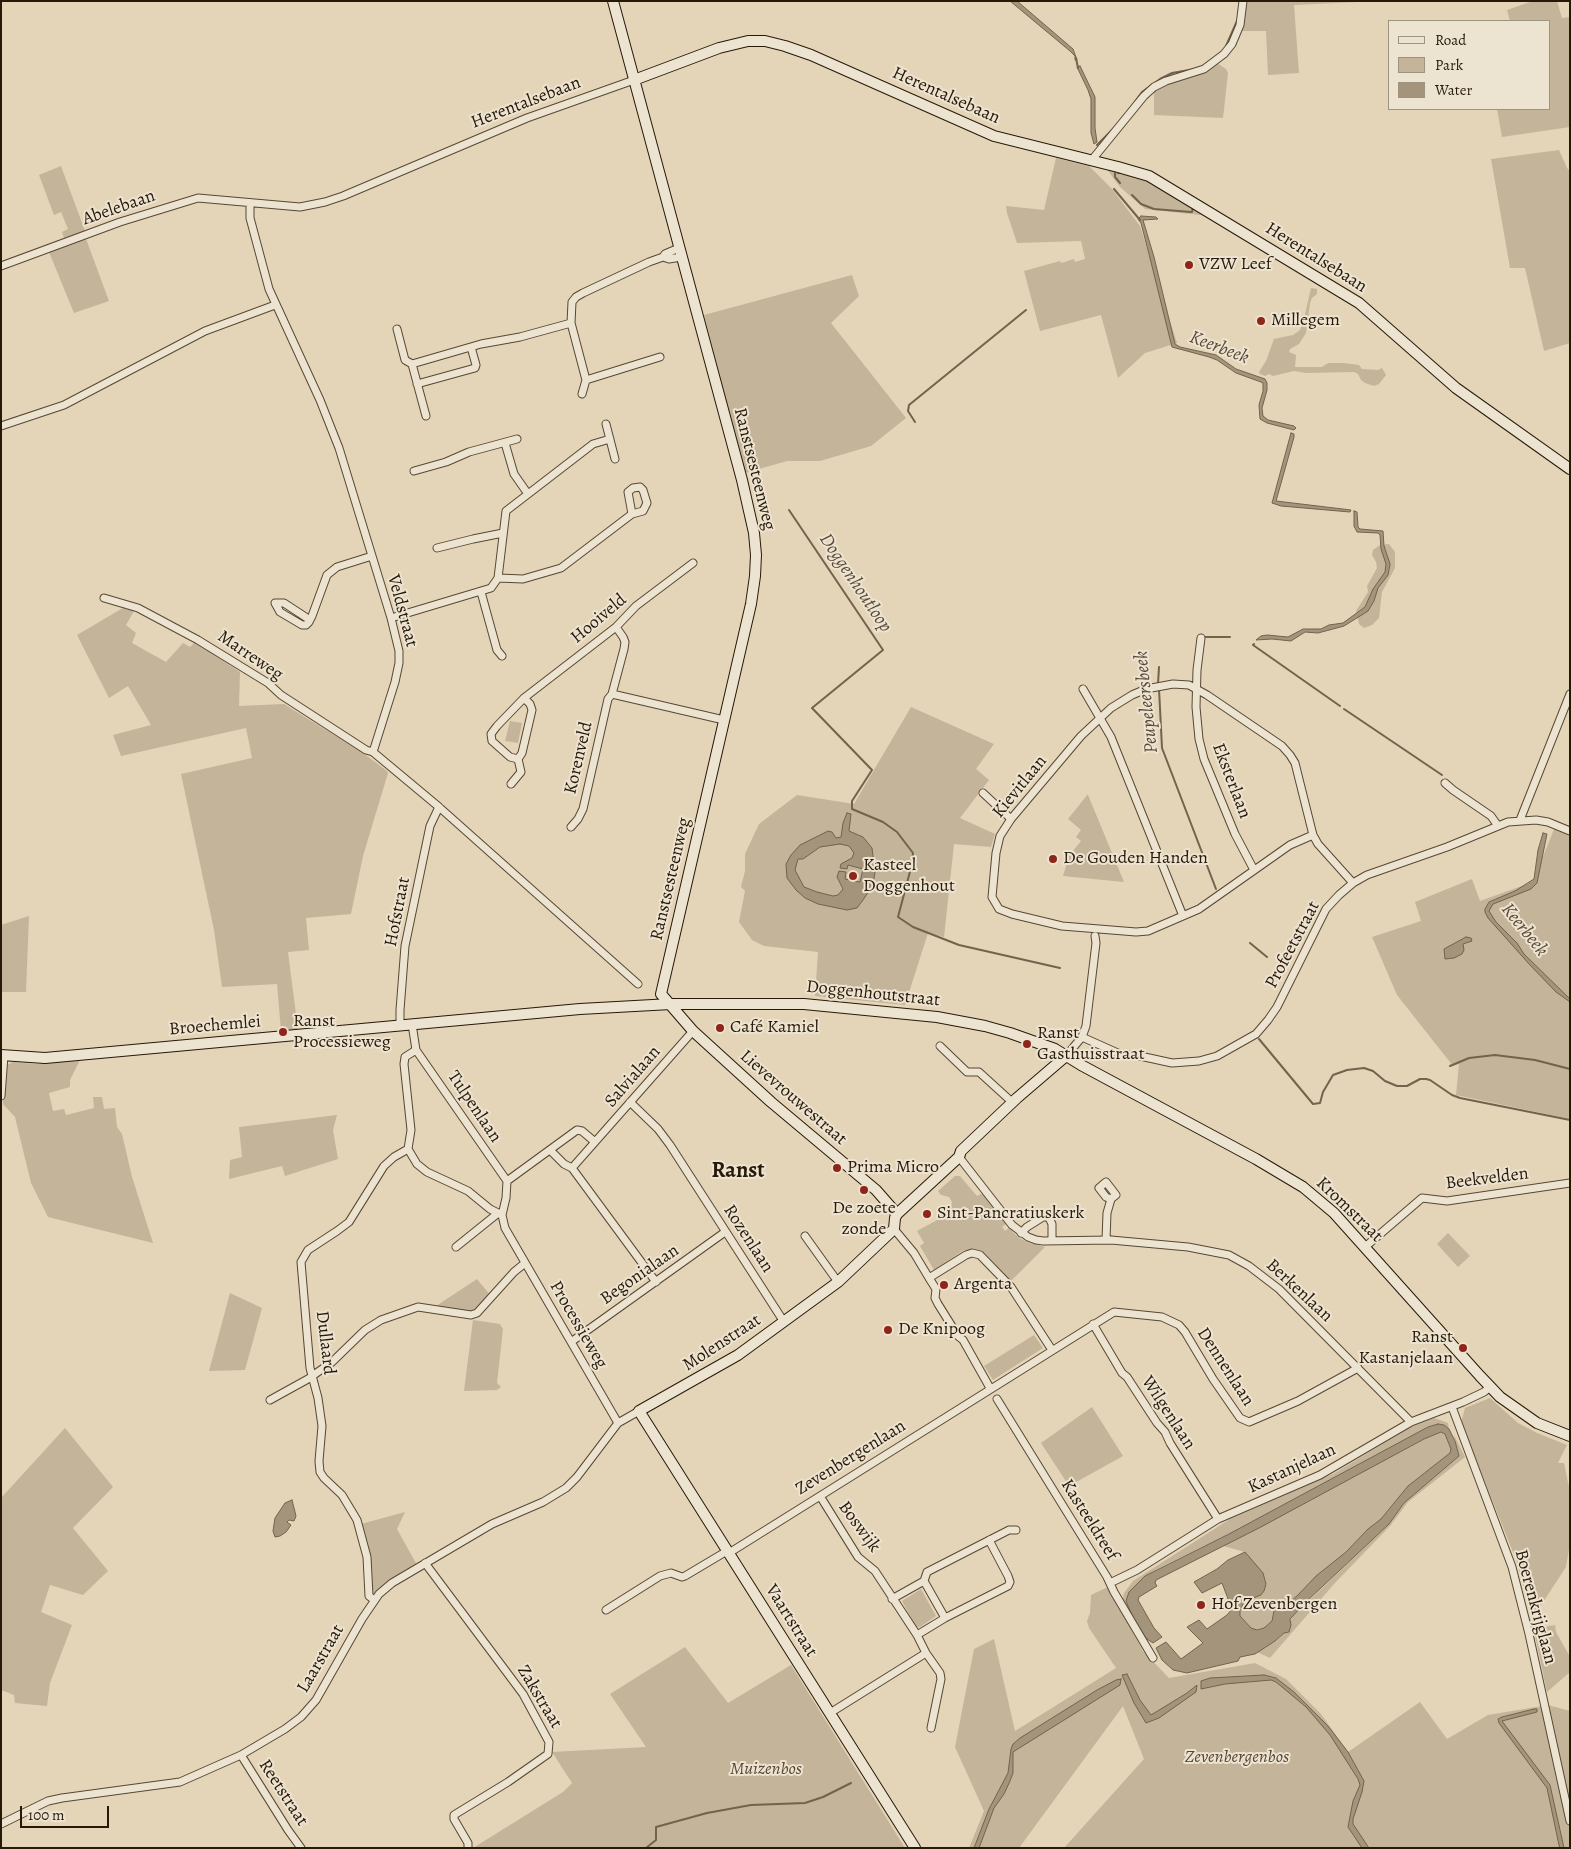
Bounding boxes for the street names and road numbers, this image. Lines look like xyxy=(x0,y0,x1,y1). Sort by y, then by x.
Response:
street label: Herentalsebaan xyxy=(889,63,1003,129)
street label: Herentalsebaan xyxy=(468,72,584,134)
street label: Abelebaan xyxy=(80,185,158,231)
street label: Herentalsebaan xyxy=(1261,218,1371,298)
street label: Ranstsesteenweg xyxy=(728,406,780,532)
street label: Veldstraat xyxy=(382,572,422,650)
street label: Hooiveld xyxy=(567,589,631,649)
street label: Marreweg xyxy=(213,626,287,686)
street label: Korenveld xyxy=(560,720,598,796)
street label: Eksterlaan xyxy=(1207,740,1255,822)
street label: Kievitlaan xyxy=(988,751,1052,823)
street label: Ranstsesteenweg xyxy=(646,815,696,943)
street label: Hofstraat xyxy=(381,875,415,949)
street label: Profeetstraat xyxy=(1261,898,1325,992)
street label: Doggenhoutstraat xyxy=(805,976,941,1012)
street label: Broechemlei xyxy=(168,1011,262,1041)
street label: Salvialaan xyxy=(600,1042,666,1112)
street label: Lievevrouwestraat xyxy=(735,1046,851,1150)
street label: Tulpenlaan xyxy=(442,1067,506,1147)
street label: Beekvelden xyxy=(1444,1163,1530,1195)
street label: Kromstraat xyxy=(1311,1173,1387,1247)
street label: Rozenlaan xyxy=(718,1201,778,1277)
street label: Begonialaan xyxy=(597,1240,683,1310)
street label: Berkenlaan xyxy=(1261,1255,1337,1327)
street label: Processieweg xyxy=(544,1277,612,1373)
street label: Dullaard xyxy=(310,1310,340,1376)
street label: Molenstraat xyxy=(679,1310,765,1376)
street label: Dennenlaan xyxy=(1192,1324,1258,1410)
street label: Wilgenlaan xyxy=(1136,1372,1200,1454)
street label: Zevenbergenlaan xyxy=(792,1416,910,1500)
street label: Kastanjelaan xyxy=(1245,1439,1339,1499)
street label: Kasteeldreef xyxy=(1056,1475,1122,1565)
street label: Boswijk xyxy=(833,1497,885,1557)
street label: Boerenkrijglaan xyxy=(1509,1547,1561,1667)
street label: Vaartstraat xyxy=(760,1581,822,1661)
street label: Laarstraat xyxy=(293,1621,349,1697)
street label: Zakstraat xyxy=(512,1661,566,1733)
street label: Reetstraat xyxy=(253,1756,313,1830)

